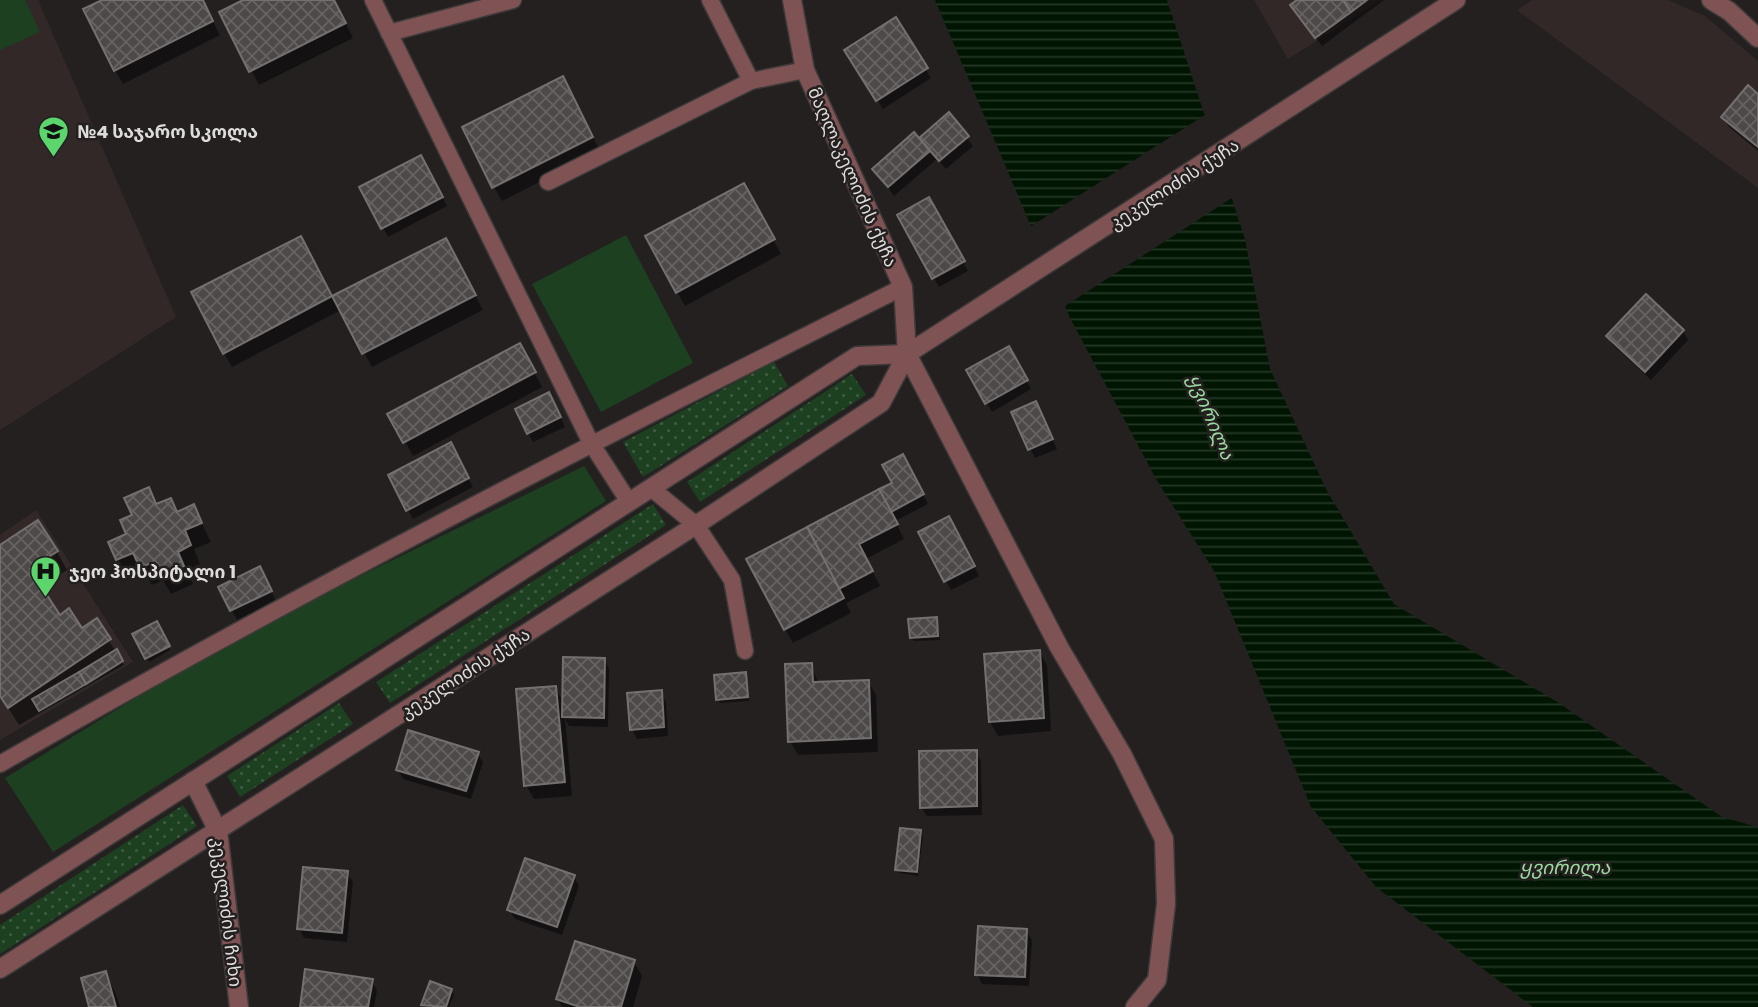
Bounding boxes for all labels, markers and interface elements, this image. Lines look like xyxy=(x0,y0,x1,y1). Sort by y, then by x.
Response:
street label: მაღლაკელიძის ქუჩა xyxy=(802,83,904,271)
school or university icon: №4 საჯარო სკოლა xyxy=(37,114,71,158)
place label: №4 საჯარო სკოლა xyxy=(77,119,258,144)
street label: კეკელიძის ქუჩა xyxy=(1104,133,1244,235)
water label: ყვირილა xyxy=(1181,370,1241,464)
hospital icon: ჯეო ჰოსპიტალი 1 xyxy=(29,554,63,598)
place label: ჯეო ჰოსპიტალი 1 xyxy=(69,559,236,584)
street label: კეკელიძის ქუჩა xyxy=(395,622,535,724)
street label: კეკელიძის ჩიხი xyxy=(205,836,249,988)
water label: ყვირილა xyxy=(1520,854,1611,881)

